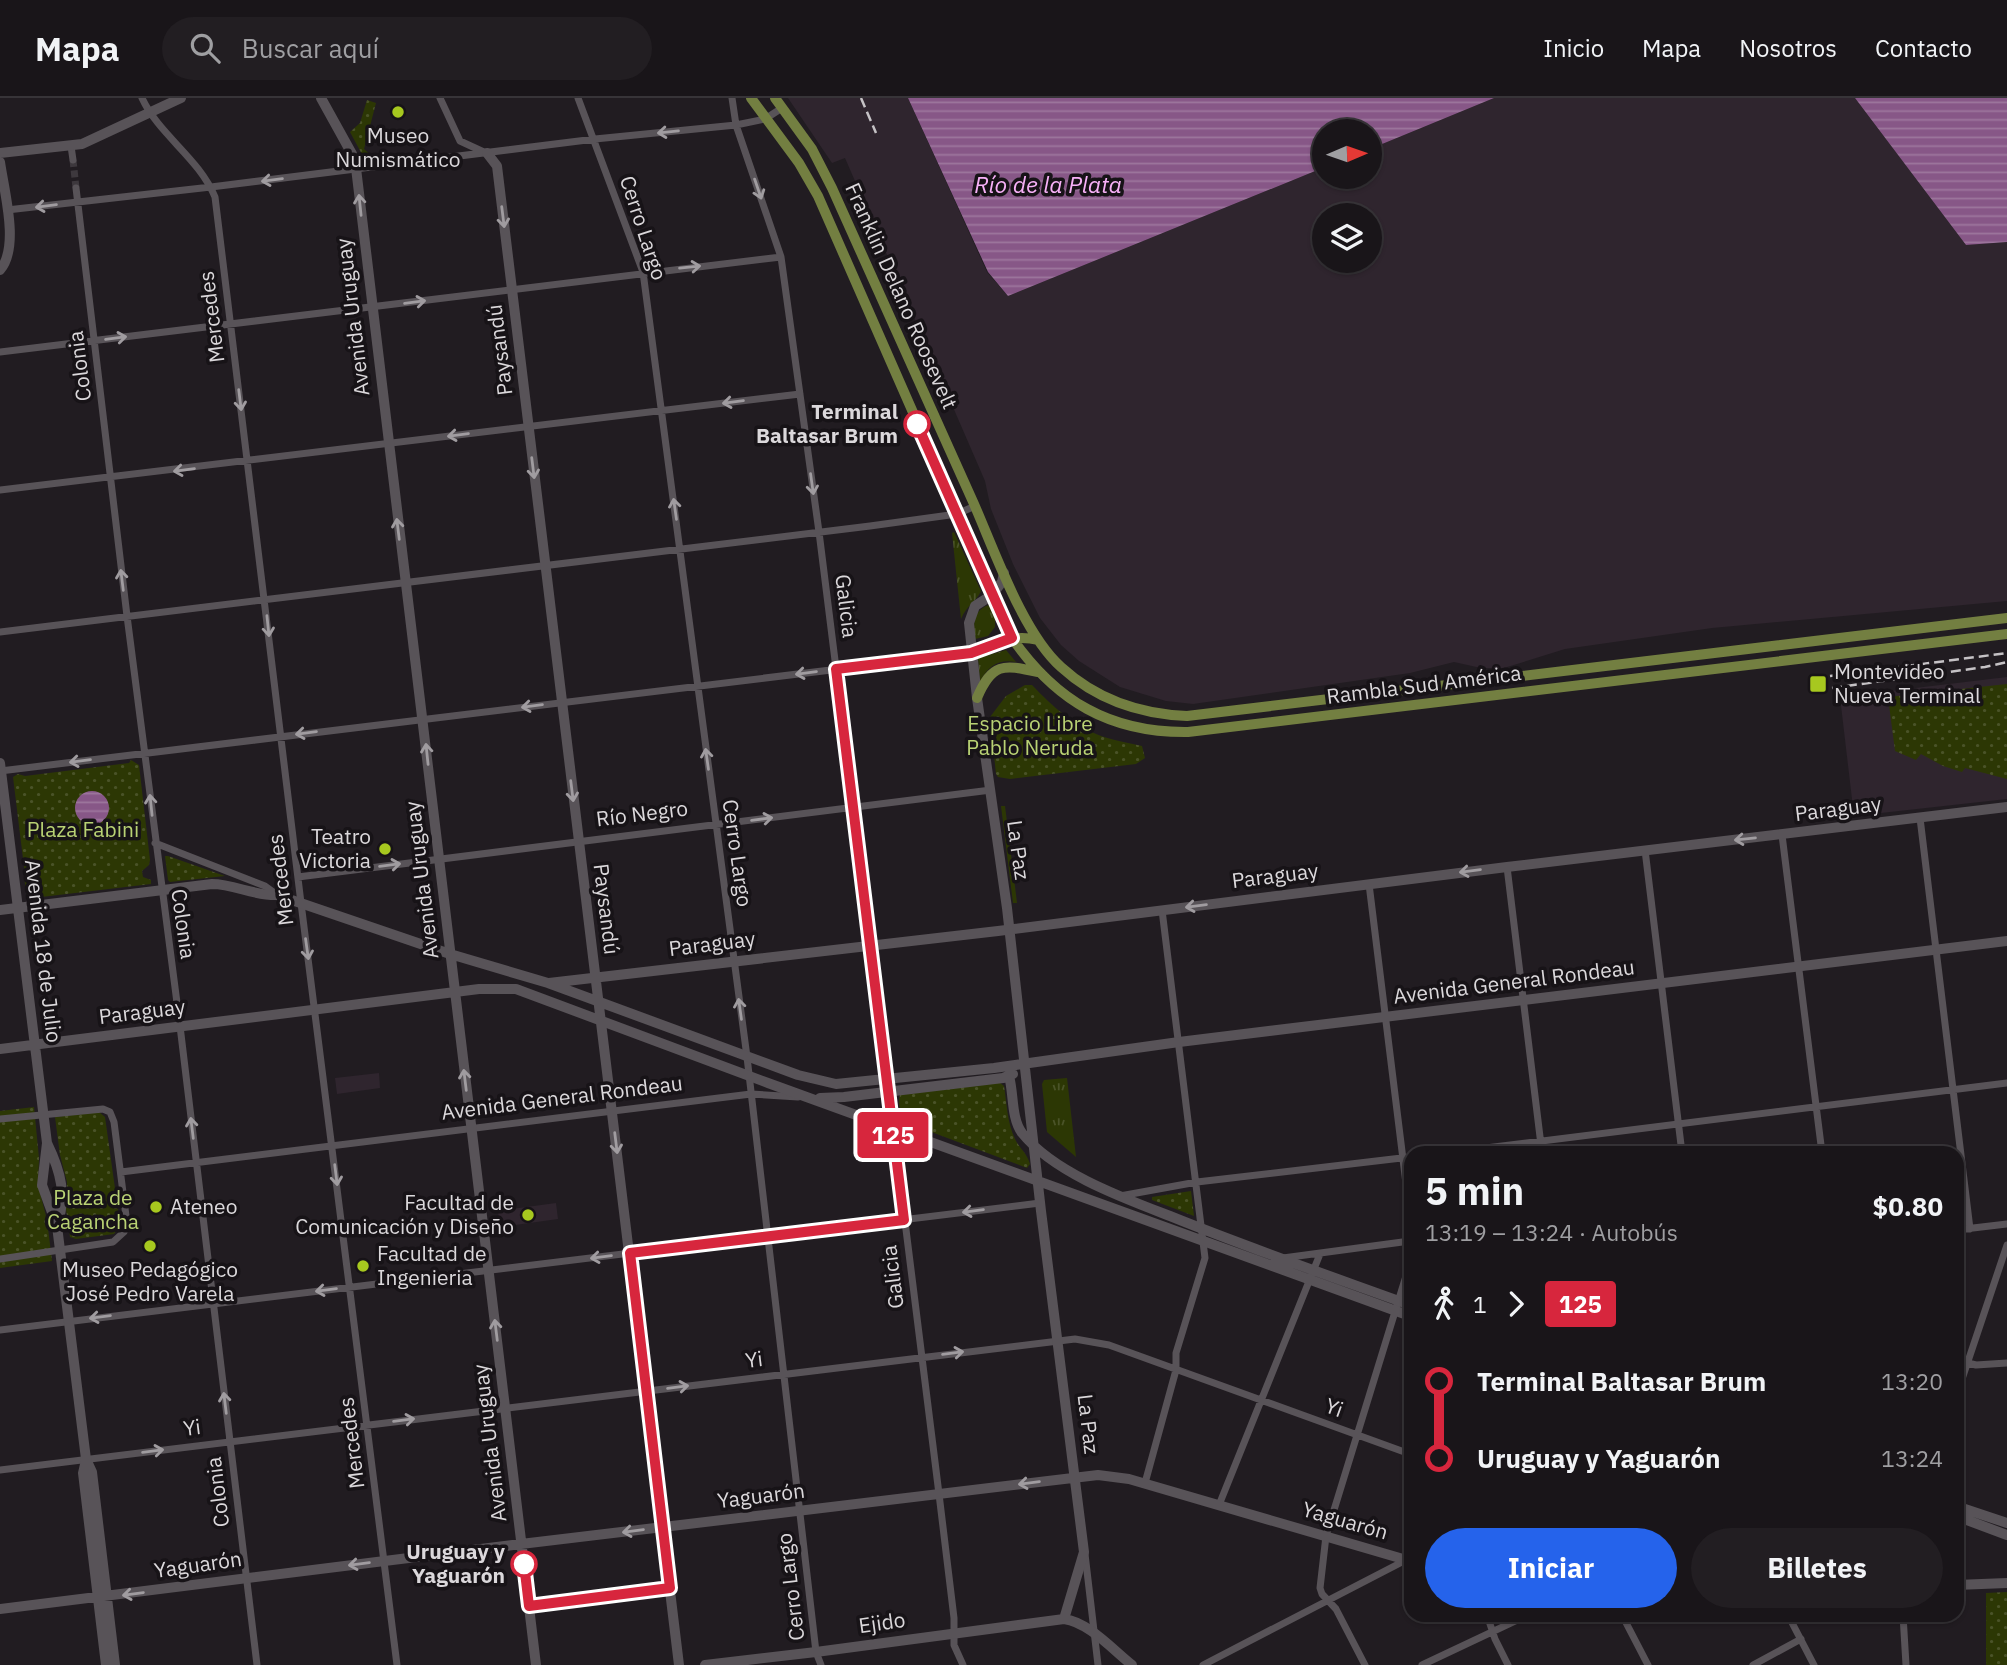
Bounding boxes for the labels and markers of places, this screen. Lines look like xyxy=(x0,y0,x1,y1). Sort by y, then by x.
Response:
marker: Museo Numismático xyxy=(390,104,406,120)
place label: Museo Numismático xyxy=(336,121,460,173)
place label: Terminal Baltasar Brum xyxy=(756,397,898,449)
marker: Terminal Baltasar Brum xyxy=(904,411,930,437)
place label: Montevideo Nueva Terminal xyxy=(1834,657,1981,709)
marker: Montevideo Nueva Terminal xyxy=(1808,674,1828,694)
place label: Teatro Victoria xyxy=(299,822,371,874)
marker: Teatro Victoria xyxy=(377,841,393,857)
place label: Facultad de Comunicación y Diseño xyxy=(295,1188,514,1240)
place label: Ateneo xyxy=(170,1192,237,1220)
marker: Ateneo xyxy=(148,1199,164,1215)
marker: Facultad de Comunicación y Diseño xyxy=(520,1207,536,1223)
marker: Museo Pedagógico José Pedro Varela xyxy=(142,1238,158,1254)
place label: Facultad de Ingenieria xyxy=(377,1239,487,1291)
place label: Museo Pedagógico José Pedro Varela xyxy=(62,1255,238,1307)
marker: Facultad de Ingenieria xyxy=(355,1258,371,1274)
place label: Uruguay y Yaguarón xyxy=(406,1537,506,1589)
marker: Uruguay y Yaguarón xyxy=(511,1551,537,1577)

